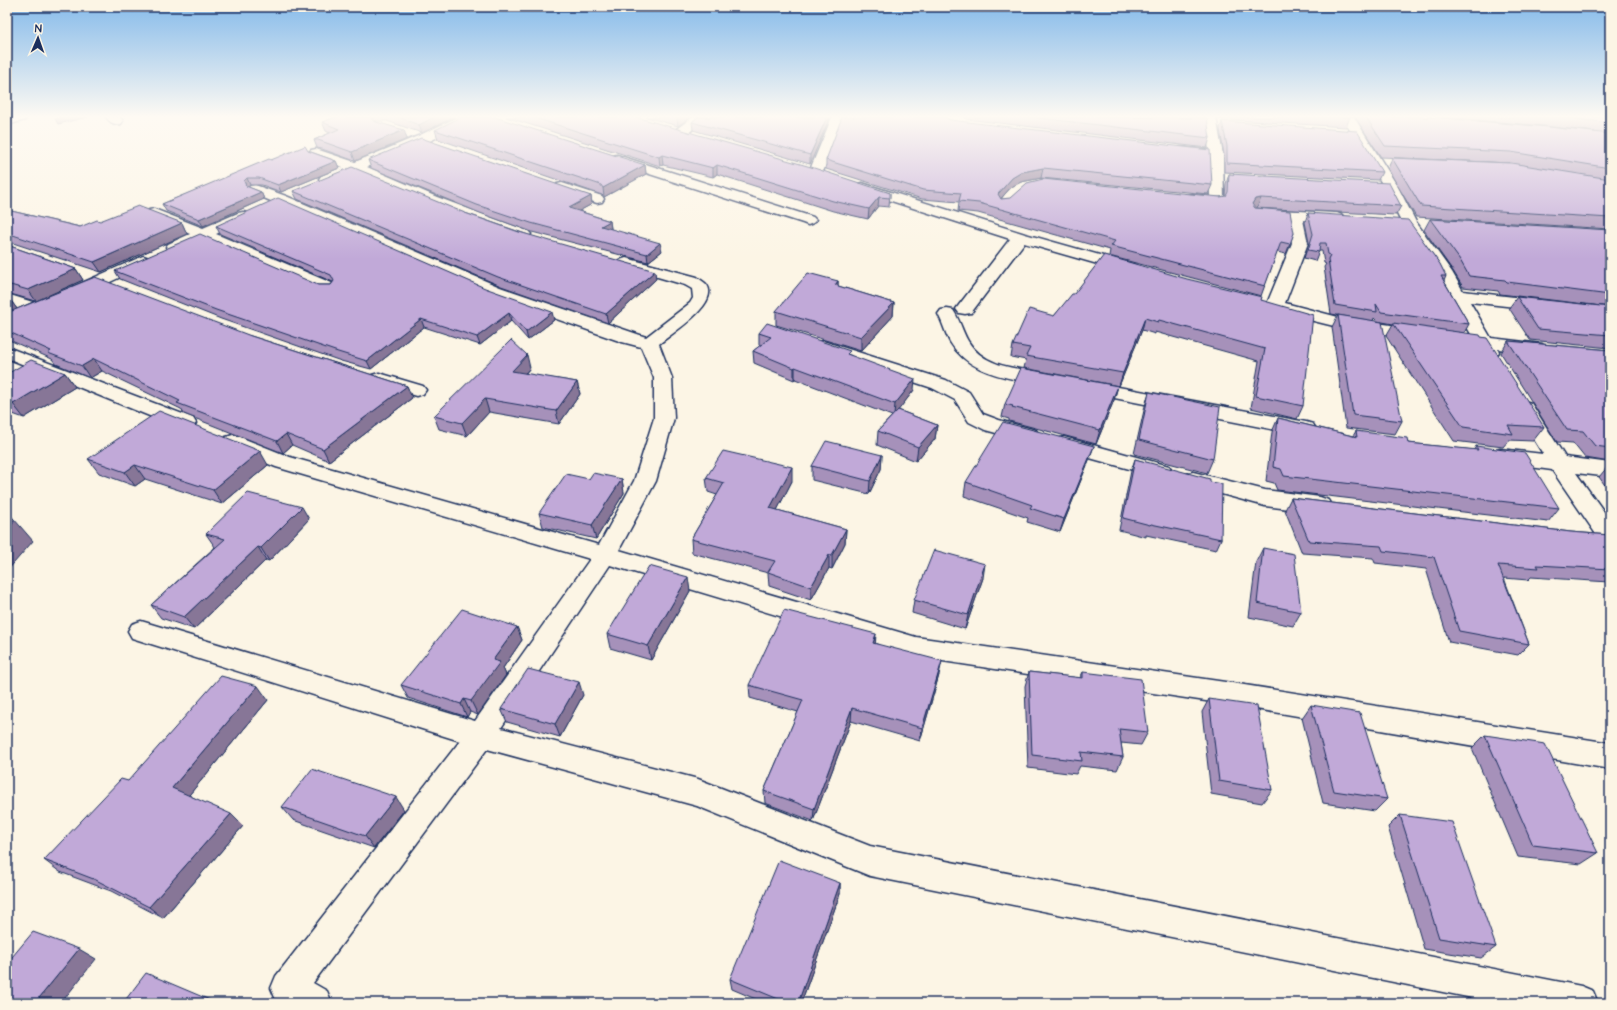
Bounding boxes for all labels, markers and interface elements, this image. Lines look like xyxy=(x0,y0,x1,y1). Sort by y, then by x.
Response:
north arrow xyxy=(18,18,58,58)
text: N xyxy=(35,21,42,36)

